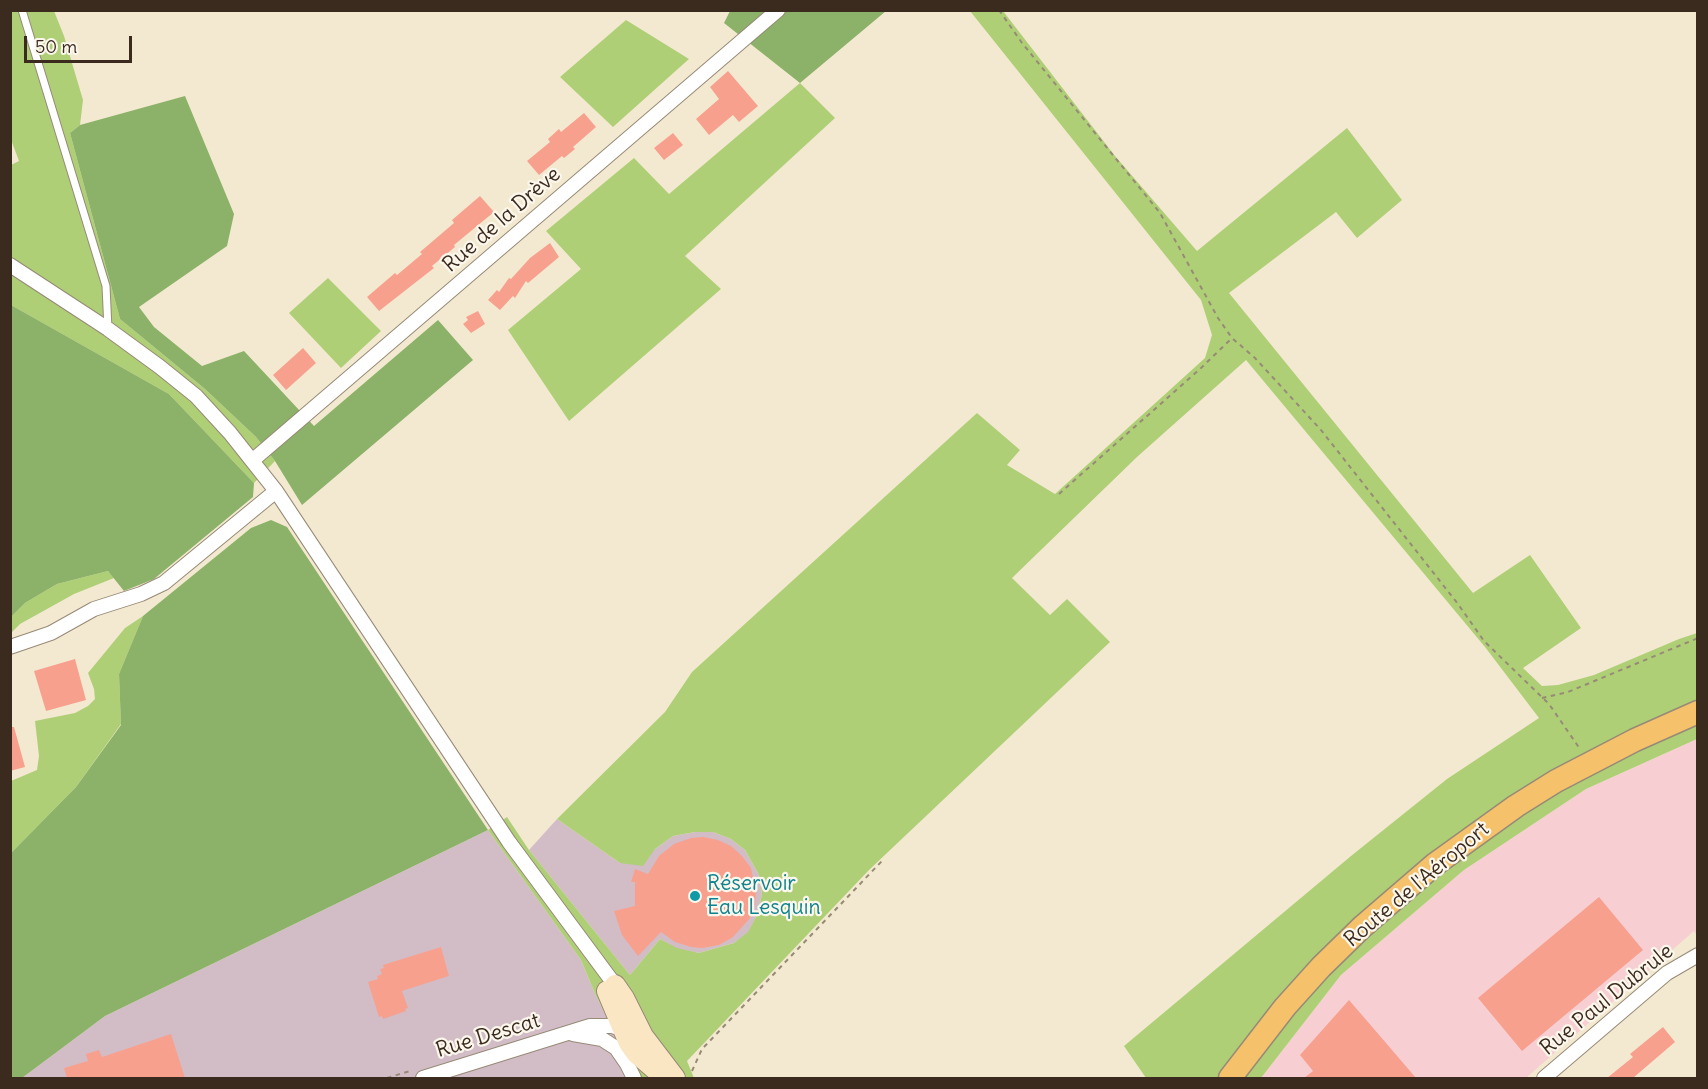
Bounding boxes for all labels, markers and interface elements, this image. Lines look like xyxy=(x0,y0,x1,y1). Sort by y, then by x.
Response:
scale bar xyxy=(27,24,135,62)
text: 50 m xyxy=(35,35,77,58)
street label: Rue de la Drève xyxy=(438,162,566,278)
street label: Route de l'Aéroport xyxy=(1339,817,1495,953)
place label: Réservoir Eau Lesquin xyxy=(707,871,821,921)
marker: Réservoir Eau Lesquin xyxy=(688,889,702,903)
street label: Rue Paul Dubrule xyxy=(1536,939,1678,1061)
street label: Rue Descat xyxy=(433,1008,543,1064)

